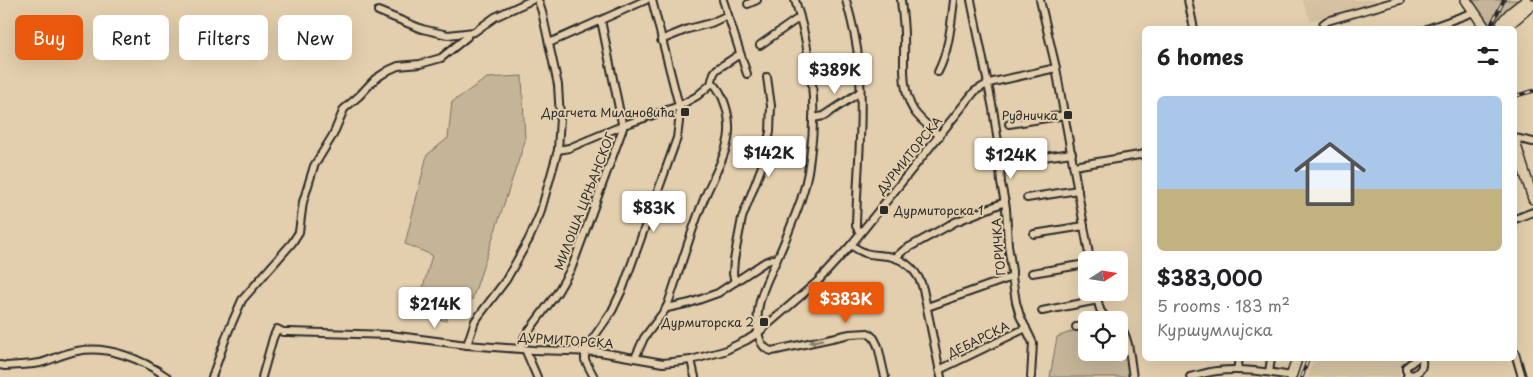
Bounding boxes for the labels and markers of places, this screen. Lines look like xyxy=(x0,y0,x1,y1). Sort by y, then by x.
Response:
pin: $389K xyxy=(800,52,870,95)
place label: Драгчета Милановића xyxy=(541,103,675,121)
marker: Драгчета Милановића xyxy=(679,106,691,118)
place label: Рудничка xyxy=(1002,106,1058,124)
marker: Рудничка xyxy=(1062,109,1074,121)
pin: $142K xyxy=(734,136,804,178)
pin: $124K xyxy=(976,138,1046,180)
pin: $83K xyxy=(624,190,684,233)
place label: Дурмиторска 1 xyxy=(893,201,983,219)
marker: Дурмиторска 1 xyxy=(878,204,890,216)
pin: $383K xyxy=(811,282,881,324)
pin: $214K xyxy=(400,286,470,329)
place label: Дурмиторска 2 xyxy=(661,313,754,331)
marker: Дурмиторска 2 xyxy=(758,316,770,328)

